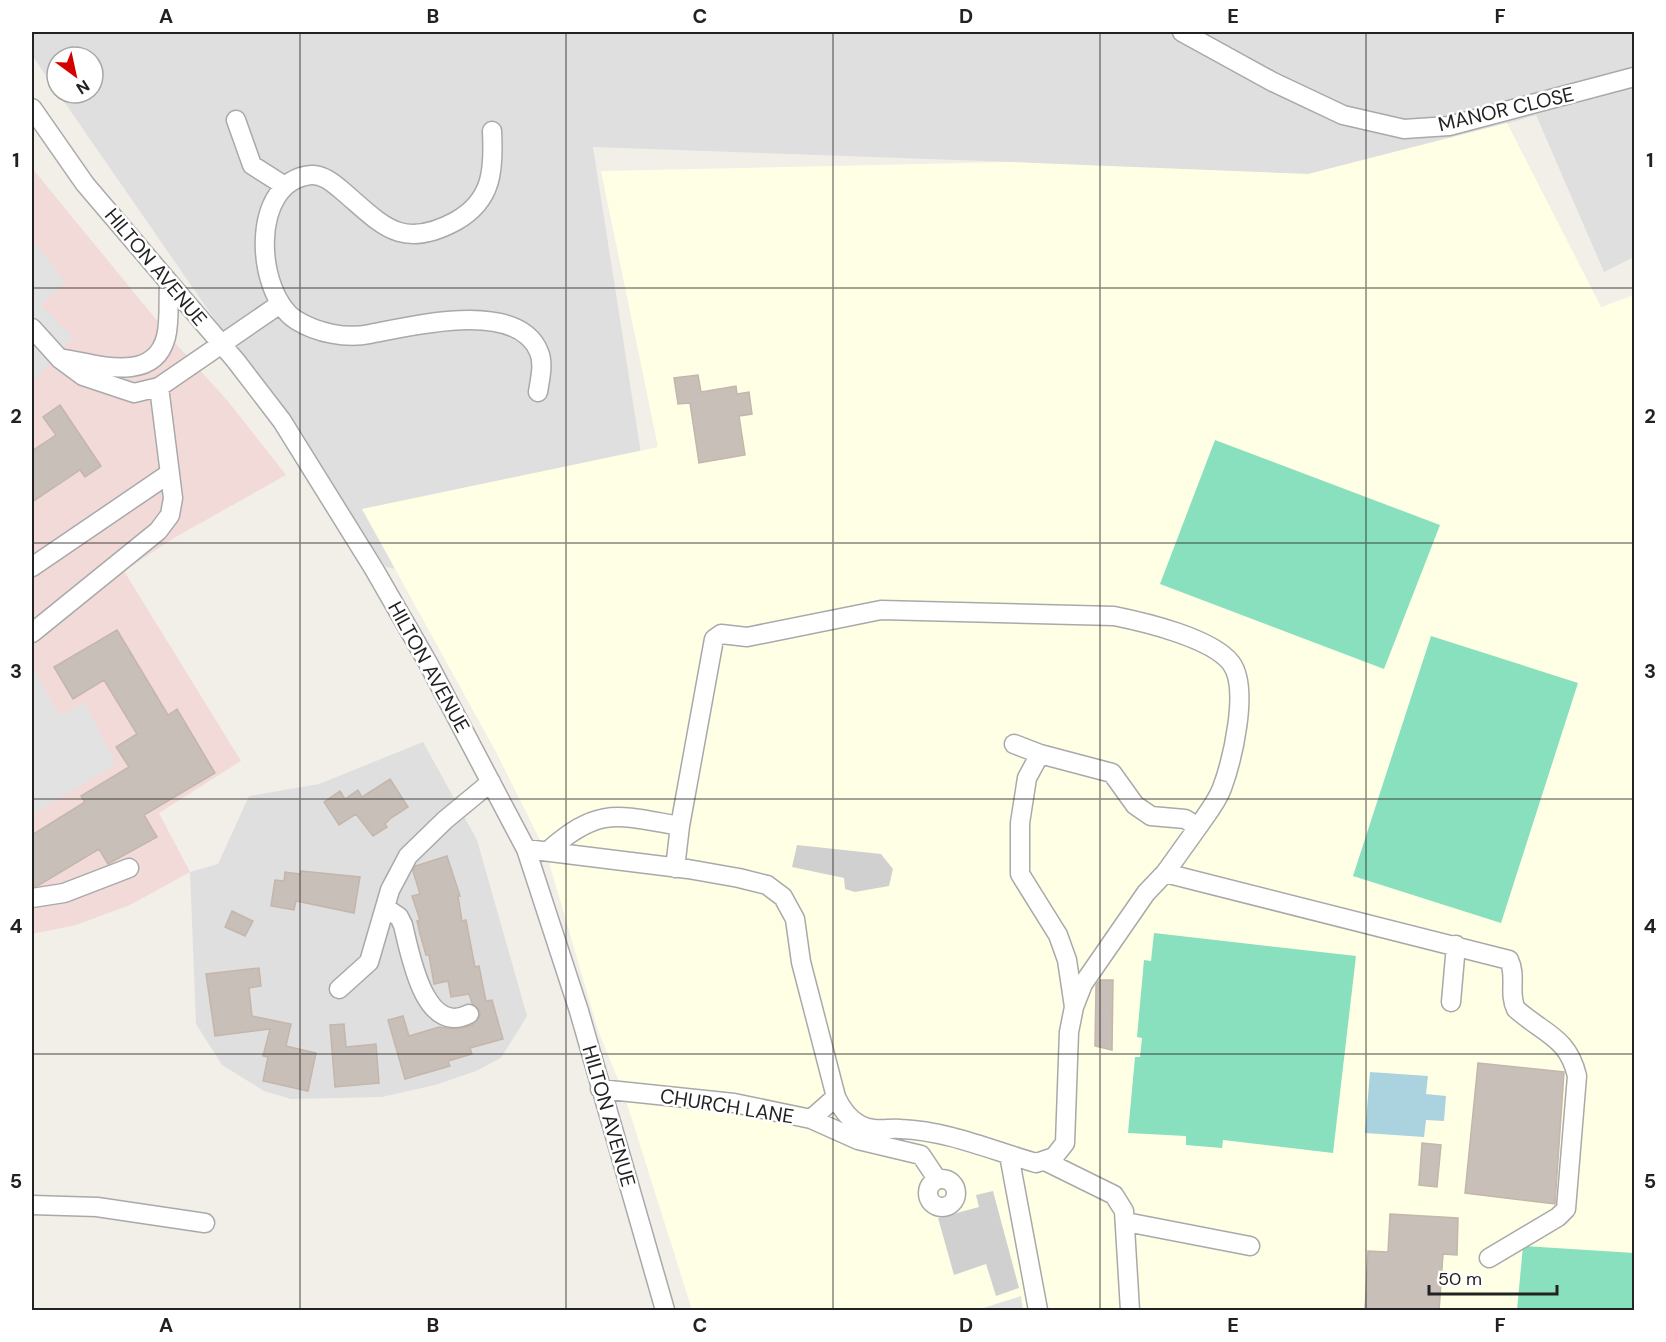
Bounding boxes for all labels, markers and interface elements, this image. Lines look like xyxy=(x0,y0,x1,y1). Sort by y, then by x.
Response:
text: A xyxy=(159,3,173,29)
text: B xyxy=(427,3,439,29)
text: C xyxy=(693,3,707,29)
text: D xyxy=(959,3,973,29)
text: E xyxy=(1227,3,1239,29)
text: F xyxy=(1494,3,1506,29)
north arrow xyxy=(45,45,105,105)
text: N xyxy=(72,75,94,99)
street label: MANOR CLOSE xyxy=(1436,81,1576,137)
text: 1 xyxy=(12,147,20,173)
text: 1 xyxy=(1646,147,1654,173)
street label: HILTON AVENUE xyxy=(99,203,213,331)
text: 2 xyxy=(10,403,22,429)
text: 2 xyxy=(1644,403,1656,429)
street label: HILTON AVENUE xyxy=(382,597,476,737)
text: 3 xyxy=(10,658,22,684)
text: 3 xyxy=(1644,658,1656,684)
text: 4 xyxy=(10,913,23,939)
text: 4 xyxy=(1644,913,1657,939)
street label: HILTON AVENUE xyxy=(576,1042,642,1190)
street label: CHURCH LANE xyxy=(658,1083,796,1129)
text: 5 xyxy=(10,1168,22,1194)
text: 5 xyxy=(1644,1168,1656,1194)
scale bar xyxy=(1429,1258,1556,1296)
text: 50 m xyxy=(1438,1267,1482,1291)
text: A xyxy=(159,1312,173,1338)
text: B xyxy=(427,1312,439,1338)
text: C xyxy=(693,1312,707,1338)
text: D xyxy=(959,1312,973,1338)
text: E xyxy=(1227,1312,1239,1338)
text: F xyxy=(1494,1312,1506,1338)

